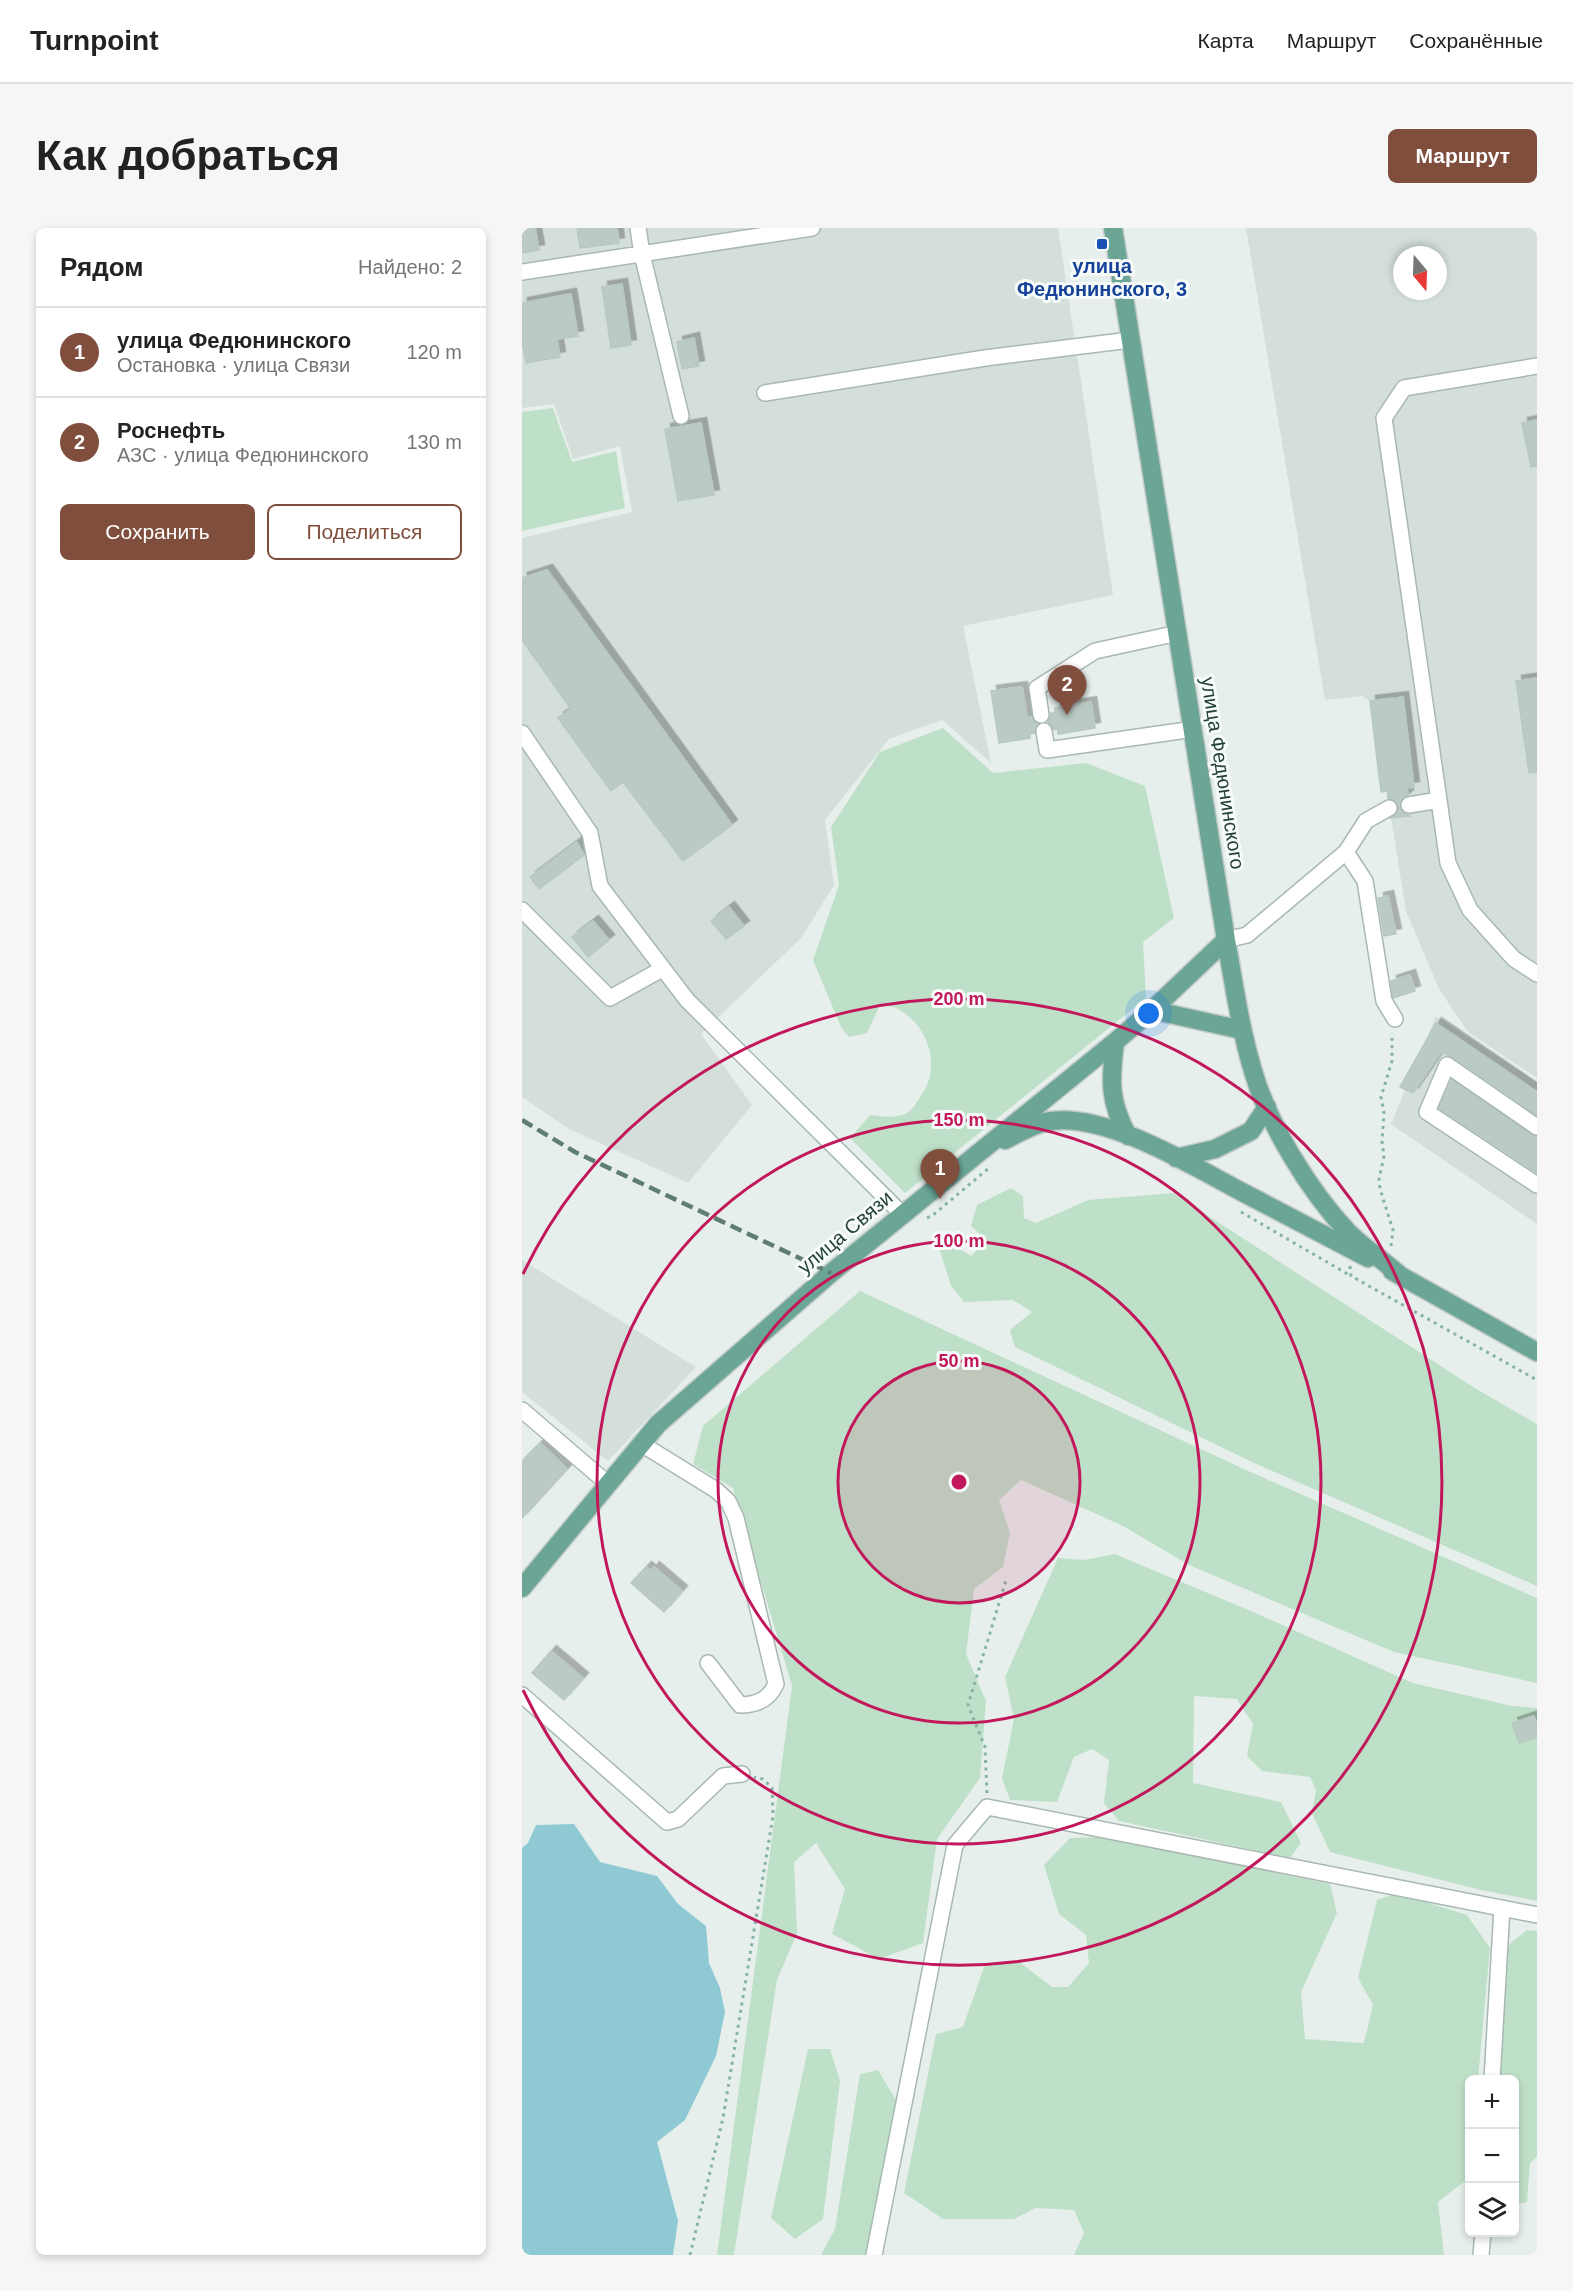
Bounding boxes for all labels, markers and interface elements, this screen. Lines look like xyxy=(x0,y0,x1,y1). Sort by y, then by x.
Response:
text: Turnpoint xyxy=(30,25,159,56)
text: Карта xyxy=(1198,29,1254,52)
text: Маршрут xyxy=(1287,29,1376,52)
text: Сохранённые xyxy=(1409,29,1543,52)
button: Маршрут xyxy=(1388,129,1537,183)
text: Как добраться xyxy=(36,132,340,179)
marker: улица Федюнинского, 3 xyxy=(1095,237,1109,251)
north arrow xyxy=(1393,246,1447,300)
text: Рядом xyxy=(60,252,143,282)
place label: улица Федюнинского, 3 xyxy=(1017,255,1187,300)
text: Найдено: 2 xyxy=(358,256,462,278)
text: улица Федюнинского xyxy=(117,328,351,353)
text: 1 xyxy=(74,341,85,363)
text: 120 m xyxy=(406,341,462,363)
text: Остановка · улица Связи xyxy=(117,354,350,376)
text: Роснефть xyxy=(117,418,225,443)
text: 2 xyxy=(74,431,85,453)
text: 130 m xyxy=(406,431,462,453)
text: АЗС · улица Федюнинского xyxy=(117,444,369,466)
button: Сохранить xyxy=(60,504,255,560)
button: Поделиться xyxy=(267,504,462,560)
pin: 2 xyxy=(1048,666,1086,715)
street label: улица Федюнинского xyxy=(1197,675,1249,871)
text: 200 m xyxy=(933,989,985,1009)
your location xyxy=(1134,999,1163,1028)
text: 150 m xyxy=(933,1110,985,1130)
pin: 1 xyxy=(920,1150,960,1199)
street label: улица Связи xyxy=(793,1186,897,1278)
text: 100 m xyxy=(933,1231,985,1251)
text: 50 m xyxy=(938,1351,980,1371)
centre of rings xyxy=(949,1472,969,1492)
map controls xyxy=(1465,2075,1519,2237)
button: + xyxy=(1465,2075,1519,2129)
button: − xyxy=(1465,2129,1519,2183)
button: layers xyxy=(1465,2183,1519,2237)

